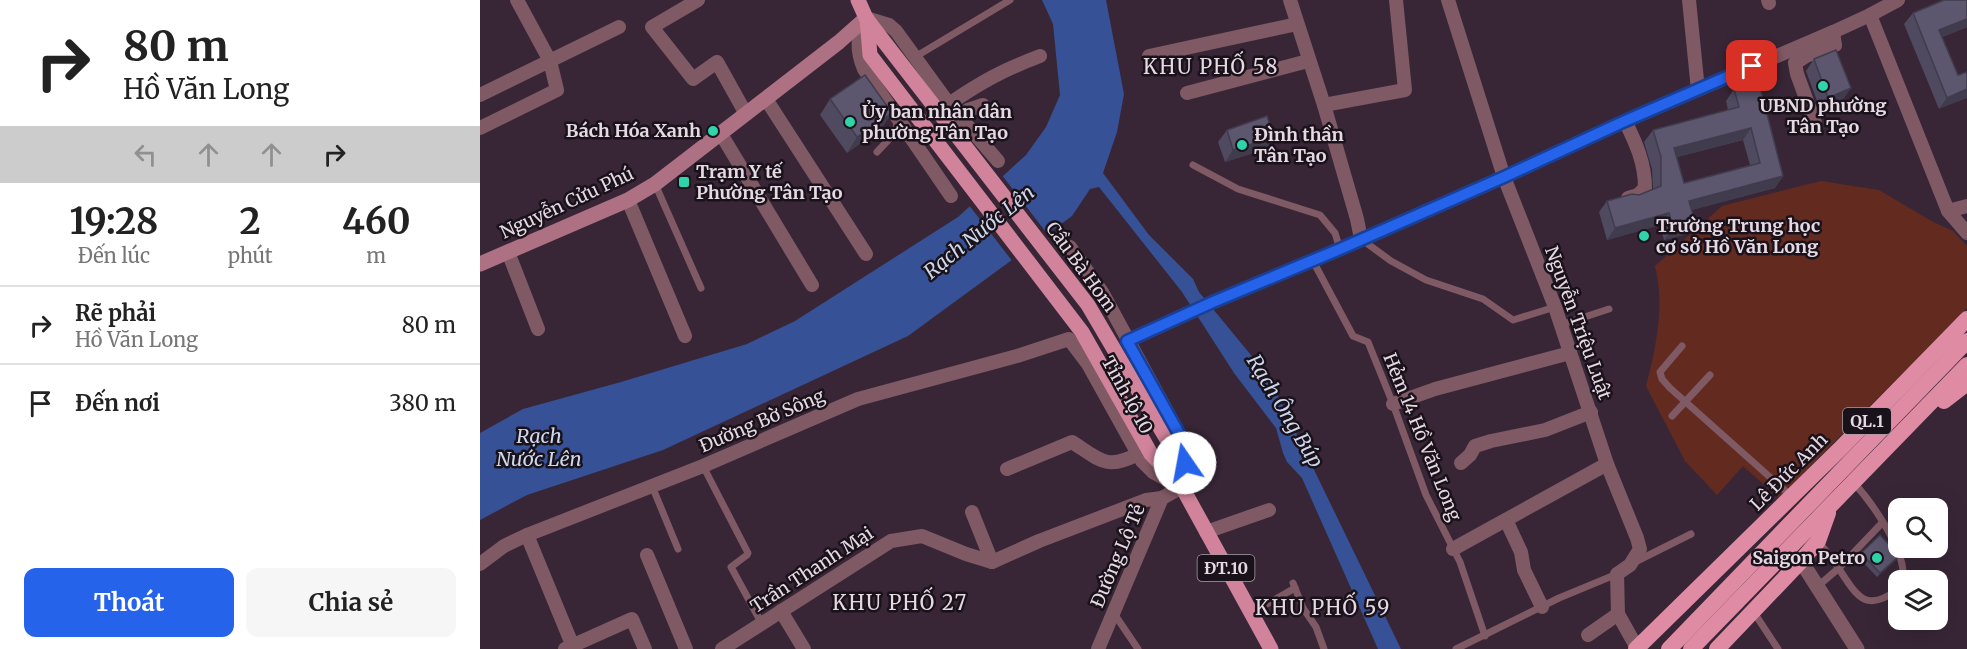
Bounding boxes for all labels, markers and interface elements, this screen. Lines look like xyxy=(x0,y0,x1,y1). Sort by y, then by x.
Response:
text: 80 m xyxy=(123,20,229,72)
icon: right xyxy=(24,24,102,102)
pin xyxy=(1726,40,1777,91)
icon: arrive xyxy=(1735,49,1768,82)
district label: KHU PHỐ 58 xyxy=(1143,50,1279,79)
text: Hồ Văn Long xyxy=(123,72,289,106)
marker: UBND phường Tân Tạo xyxy=(1816,79,1830,93)
place label: UBND phường Tân Tạo xyxy=(1759,94,1887,138)
place label: Ủy ban nhân dân phường Tân Tạo xyxy=(862,99,1012,144)
marker: Ủy ban nhân dân phường Tân Tạo xyxy=(843,115,857,129)
place label: Bách Hóa Xanh xyxy=(566,119,701,142)
place label: Đình thần Tân Tạo xyxy=(1254,123,1344,167)
marker: Bách Hóa Xanh xyxy=(706,124,720,138)
icon: left xyxy=(129,138,162,171)
icon: ahead xyxy=(192,138,225,171)
icon: ahead xyxy=(255,138,288,171)
icon: right xyxy=(318,138,351,171)
marker: Đình thần Tân Tạo xyxy=(1235,138,1249,152)
place label: Trạm Y tế Phường Tân Tạo xyxy=(696,160,843,204)
street label: Nguyễn Cửu Phú xyxy=(496,162,637,244)
marker: Trạm Y tế Phường Tân Tạo xyxy=(677,175,691,189)
water label: Rạch Nước Lên xyxy=(918,179,1039,284)
text: 19:28 xyxy=(69,199,158,244)
text: 2 xyxy=(240,199,261,244)
text: 460 xyxy=(342,199,411,244)
place label: Trường Trung học cơ sở Hồ Văn Long xyxy=(1656,214,1820,258)
street label: Cầu Bà Hom xyxy=(1041,217,1122,316)
marker: Trường Trung học cơ sở Hồ Văn Long xyxy=(1637,229,1651,243)
text: Đến lúc xyxy=(78,243,150,268)
text: phút xyxy=(228,243,273,268)
text: m xyxy=(366,243,386,268)
street label: Nguyễn Triệu Luật xyxy=(1540,243,1617,403)
text: Rẽ phải xyxy=(75,299,156,327)
icon: right xyxy=(24,309,57,342)
text: 80 m xyxy=(402,311,456,339)
text: Hồ Văn Long xyxy=(75,327,198,352)
street label: Hẻm 14 Hồ Văn Long xyxy=(1378,349,1467,524)
water label: Rạch Ông Búp xyxy=(1242,350,1329,472)
street label: Tỉnh lộ 10 xyxy=(1097,352,1158,438)
street label: Đường Bờ Sông xyxy=(696,384,828,457)
icon: arrive xyxy=(24,387,57,420)
text: Đến nơi xyxy=(75,389,160,417)
text: 380 m xyxy=(389,389,456,417)
road number: QL.1 xyxy=(1843,408,1891,434)
water label: Rạch Nước Lên xyxy=(496,423,582,471)
street label: Lê Đức Anh xyxy=(1745,428,1832,515)
position arrow xyxy=(1153,431,1217,495)
map controls xyxy=(1888,498,1948,630)
button: search xyxy=(1888,498,1948,558)
street label: Đường Lộ Tẻ xyxy=(1085,501,1150,611)
street label: Trần Thanh Mại xyxy=(746,521,878,618)
place label: Saigon Petro xyxy=(1752,546,1865,569)
marker: Saigon Petro xyxy=(1870,551,1884,565)
road number: ĐT.10 xyxy=(1198,555,1254,581)
button: Thoát xyxy=(24,568,234,637)
button: Chia sẻ xyxy=(246,568,456,637)
button: layers xyxy=(1888,570,1948,630)
district label: KHU PHỐ 27 xyxy=(832,586,968,615)
district label: KHU PHỐ 59 xyxy=(1255,591,1391,620)

